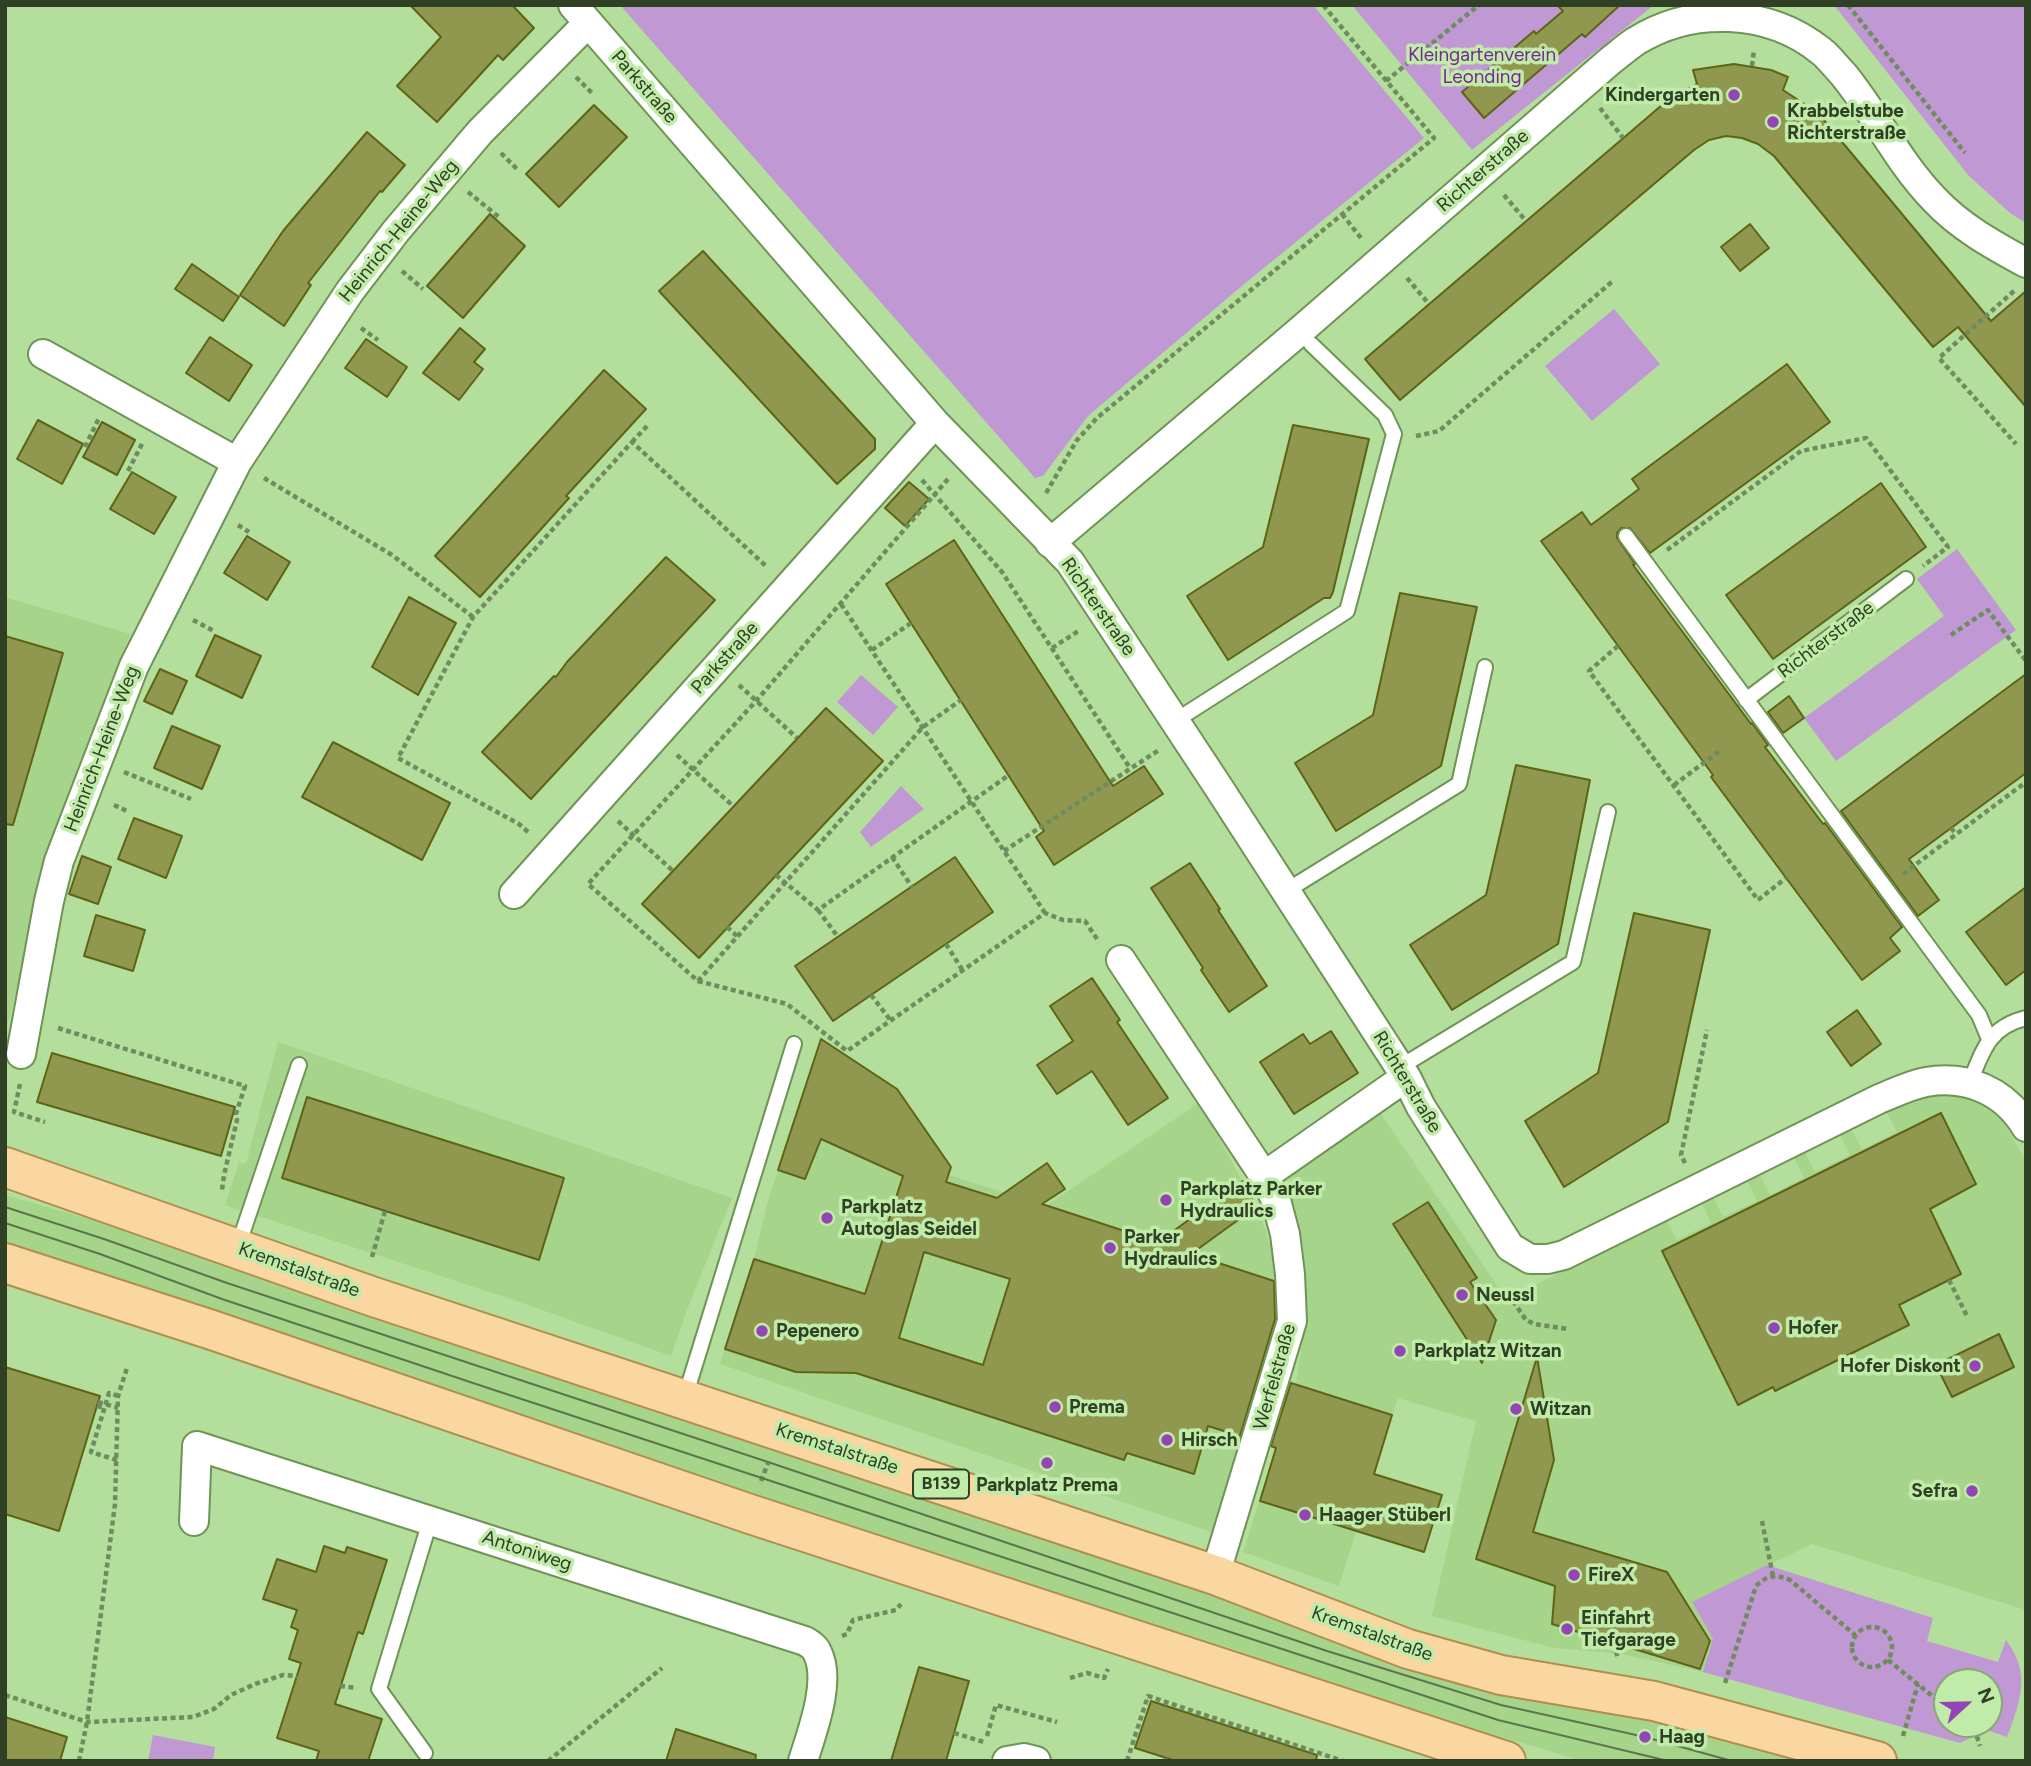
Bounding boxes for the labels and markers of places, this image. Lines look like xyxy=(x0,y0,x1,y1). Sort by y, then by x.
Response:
place label: Kindergarten xyxy=(1605,84,1720,106)
marker: Kindergarten xyxy=(1726,87,1742,103)
place label: Krabbelstube Richterstraße xyxy=(1787,100,1906,144)
marker: Krabbelstube Richterstraße xyxy=(1765,114,1781,130)
place label: Parkplatz Parker Hydraulics xyxy=(1180,1178,1322,1222)
marker: Parkplatz Parker Hydraulics xyxy=(1158,1192,1174,1208)
place label: Parkplatz Autoglas Seidel xyxy=(841,1196,977,1240)
marker: Parkplatz Autoglas Seidel xyxy=(819,1210,835,1226)
place label: Parker Hydraulics xyxy=(1124,1226,1217,1270)
marker: Parker Hydraulics xyxy=(1102,1240,1118,1256)
place label: Neussl xyxy=(1476,1284,1534,1306)
marker: Neussl xyxy=(1454,1287,1470,1303)
place label: Hofer xyxy=(1788,1317,1838,1339)
place label: Pepenero xyxy=(776,1320,859,1342)
marker: Hofer xyxy=(1766,1320,1782,1336)
marker: Pepenero xyxy=(754,1323,770,1339)
place label: Parkplatz Witzan xyxy=(1414,1340,1562,1362)
marker: Parkplatz Witzan xyxy=(1392,1343,1408,1359)
place label: Hofer Diskont xyxy=(1840,1355,1961,1377)
marker: Hofer Diskont xyxy=(1967,1358,1983,1374)
place label: Prema xyxy=(1069,1396,1125,1418)
place label: Witzan xyxy=(1530,1398,1591,1420)
marker: Prema xyxy=(1047,1399,1063,1415)
marker: Witzan xyxy=(1508,1401,1524,1417)
place label: Hirsch xyxy=(1181,1429,1237,1451)
marker: Hirsch xyxy=(1159,1432,1175,1448)
marker: Parkplatz Prema xyxy=(1039,1455,1055,1471)
place label: Parkplatz Prema xyxy=(976,1474,1118,1496)
place label: Sefra xyxy=(1911,1480,1958,1502)
marker: Sefra xyxy=(1964,1483,1980,1499)
place label: Haager Stüberl xyxy=(1319,1504,1451,1526)
marker: Haager Stüberl xyxy=(1297,1507,1313,1523)
place label: FireX xyxy=(1588,1564,1634,1586)
marker: FireX xyxy=(1566,1567,1582,1583)
place label: Einfahrt Tiefgarage xyxy=(1581,1607,1676,1651)
marker: Einfahrt Tiefgarage xyxy=(1559,1621,1575,1637)
place label: Haag xyxy=(1659,1726,1705,1748)
marker: Haag xyxy=(1637,1729,1653,1745)

